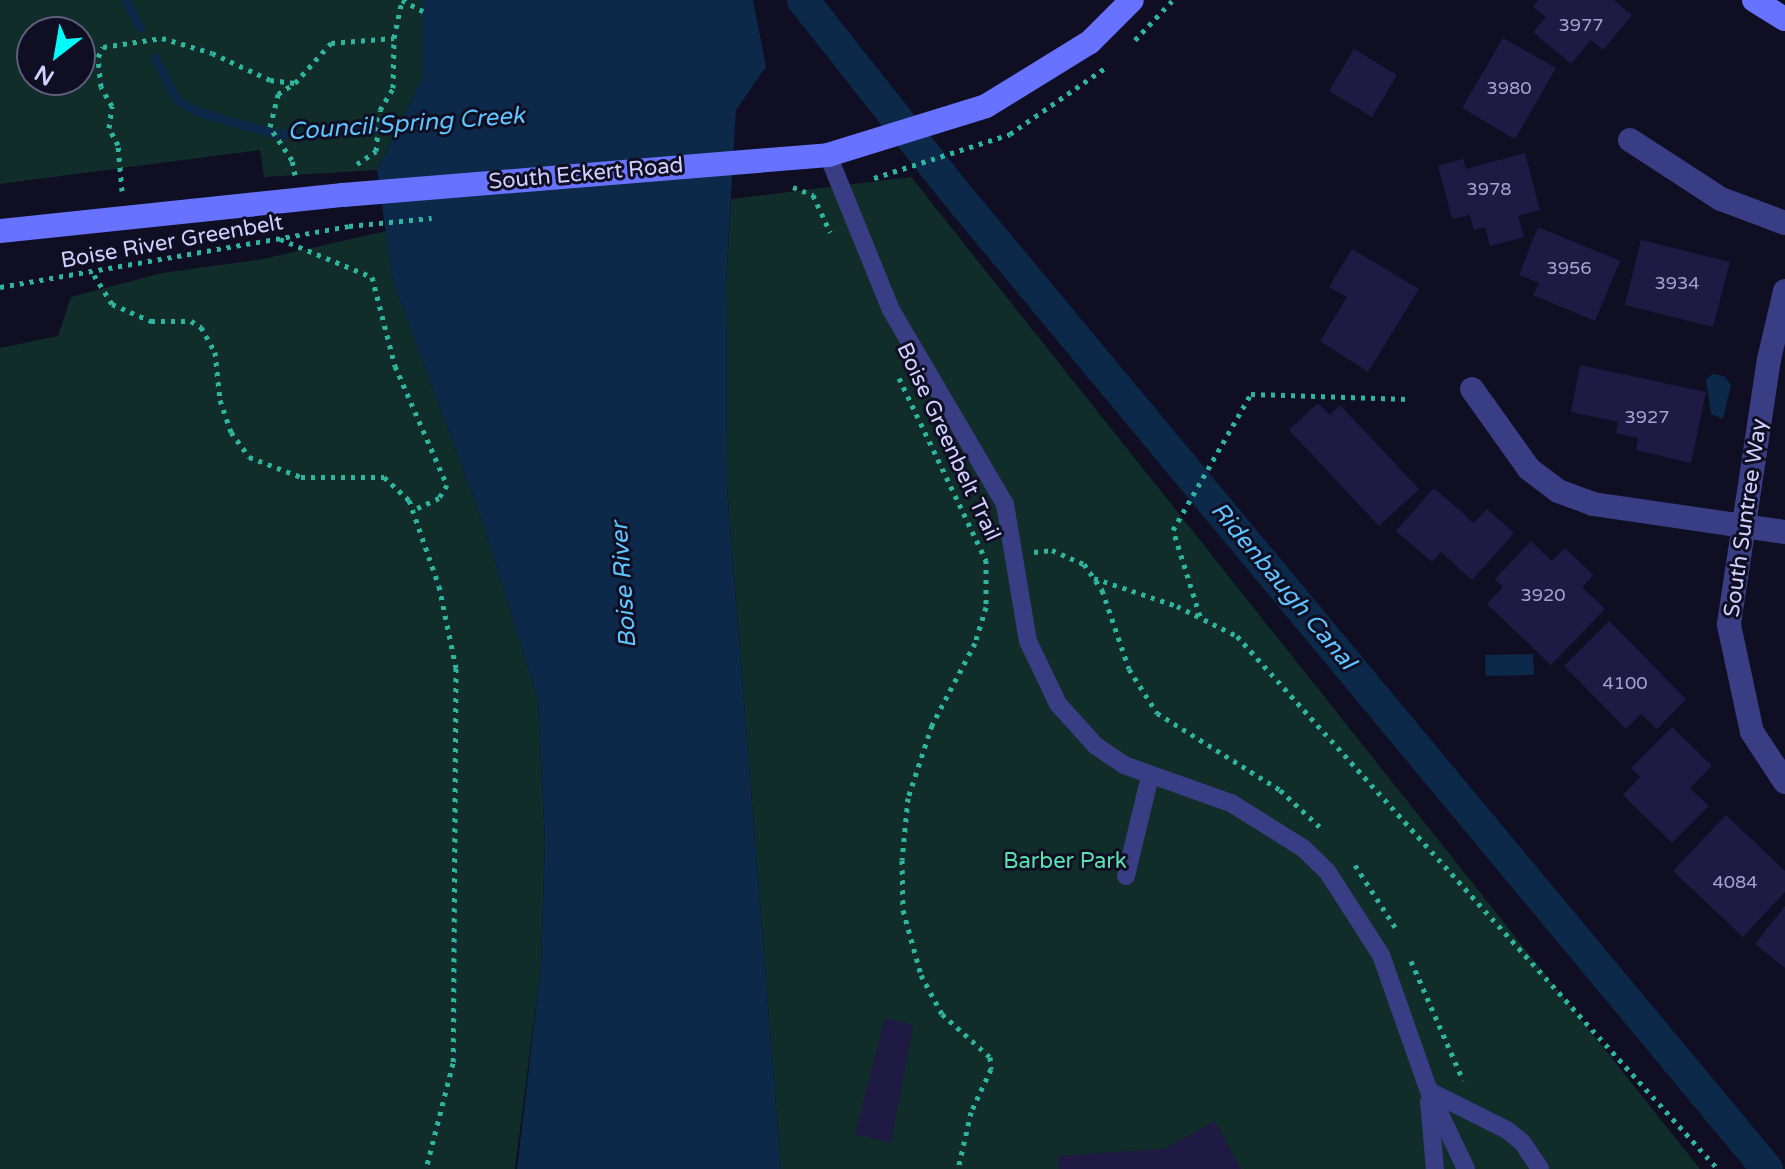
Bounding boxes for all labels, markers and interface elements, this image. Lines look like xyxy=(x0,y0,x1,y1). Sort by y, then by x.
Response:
house number: 3977 xyxy=(1558,14,1604,36)
north arrow xyxy=(16,16,96,96)
text: N xyxy=(30,59,59,91)
house number: 3980 xyxy=(1486,77,1532,99)
water label: Council Spring Creek xyxy=(286,101,526,147)
street label: South Eckert Road xyxy=(488,152,684,196)
house number: 3978 xyxy=(1466,178,1512,200)
street label: Boise River Greenbelt xyxy=(59,209,285,275)
house number: 3956 xyxy=(1546,257,1592,279)
house number: 3934 xyxy=(1654,272,1700,294)
street label: Boise Greenbelt Trail xyxy=(890,339,1006,545)
house number: 3927 xyxy=(1624,406,1670,428)
street label: South Suntree Way xyxy=(1719,417,1773,619)
water label: Ridenbaugh Canal xyxy=(1205,496,1361,676)
water label: Boise River xyxy=(605,521,643,649)
house number: 3920 xyxy=(1520,584,1566,606)
house number: 4100 xyxy=(1602,672,1648,694)
park label: Barber Park xyxy=(1003,849,1127,875)
house number: 4084 xyxy=(1712,871,1758,893)

